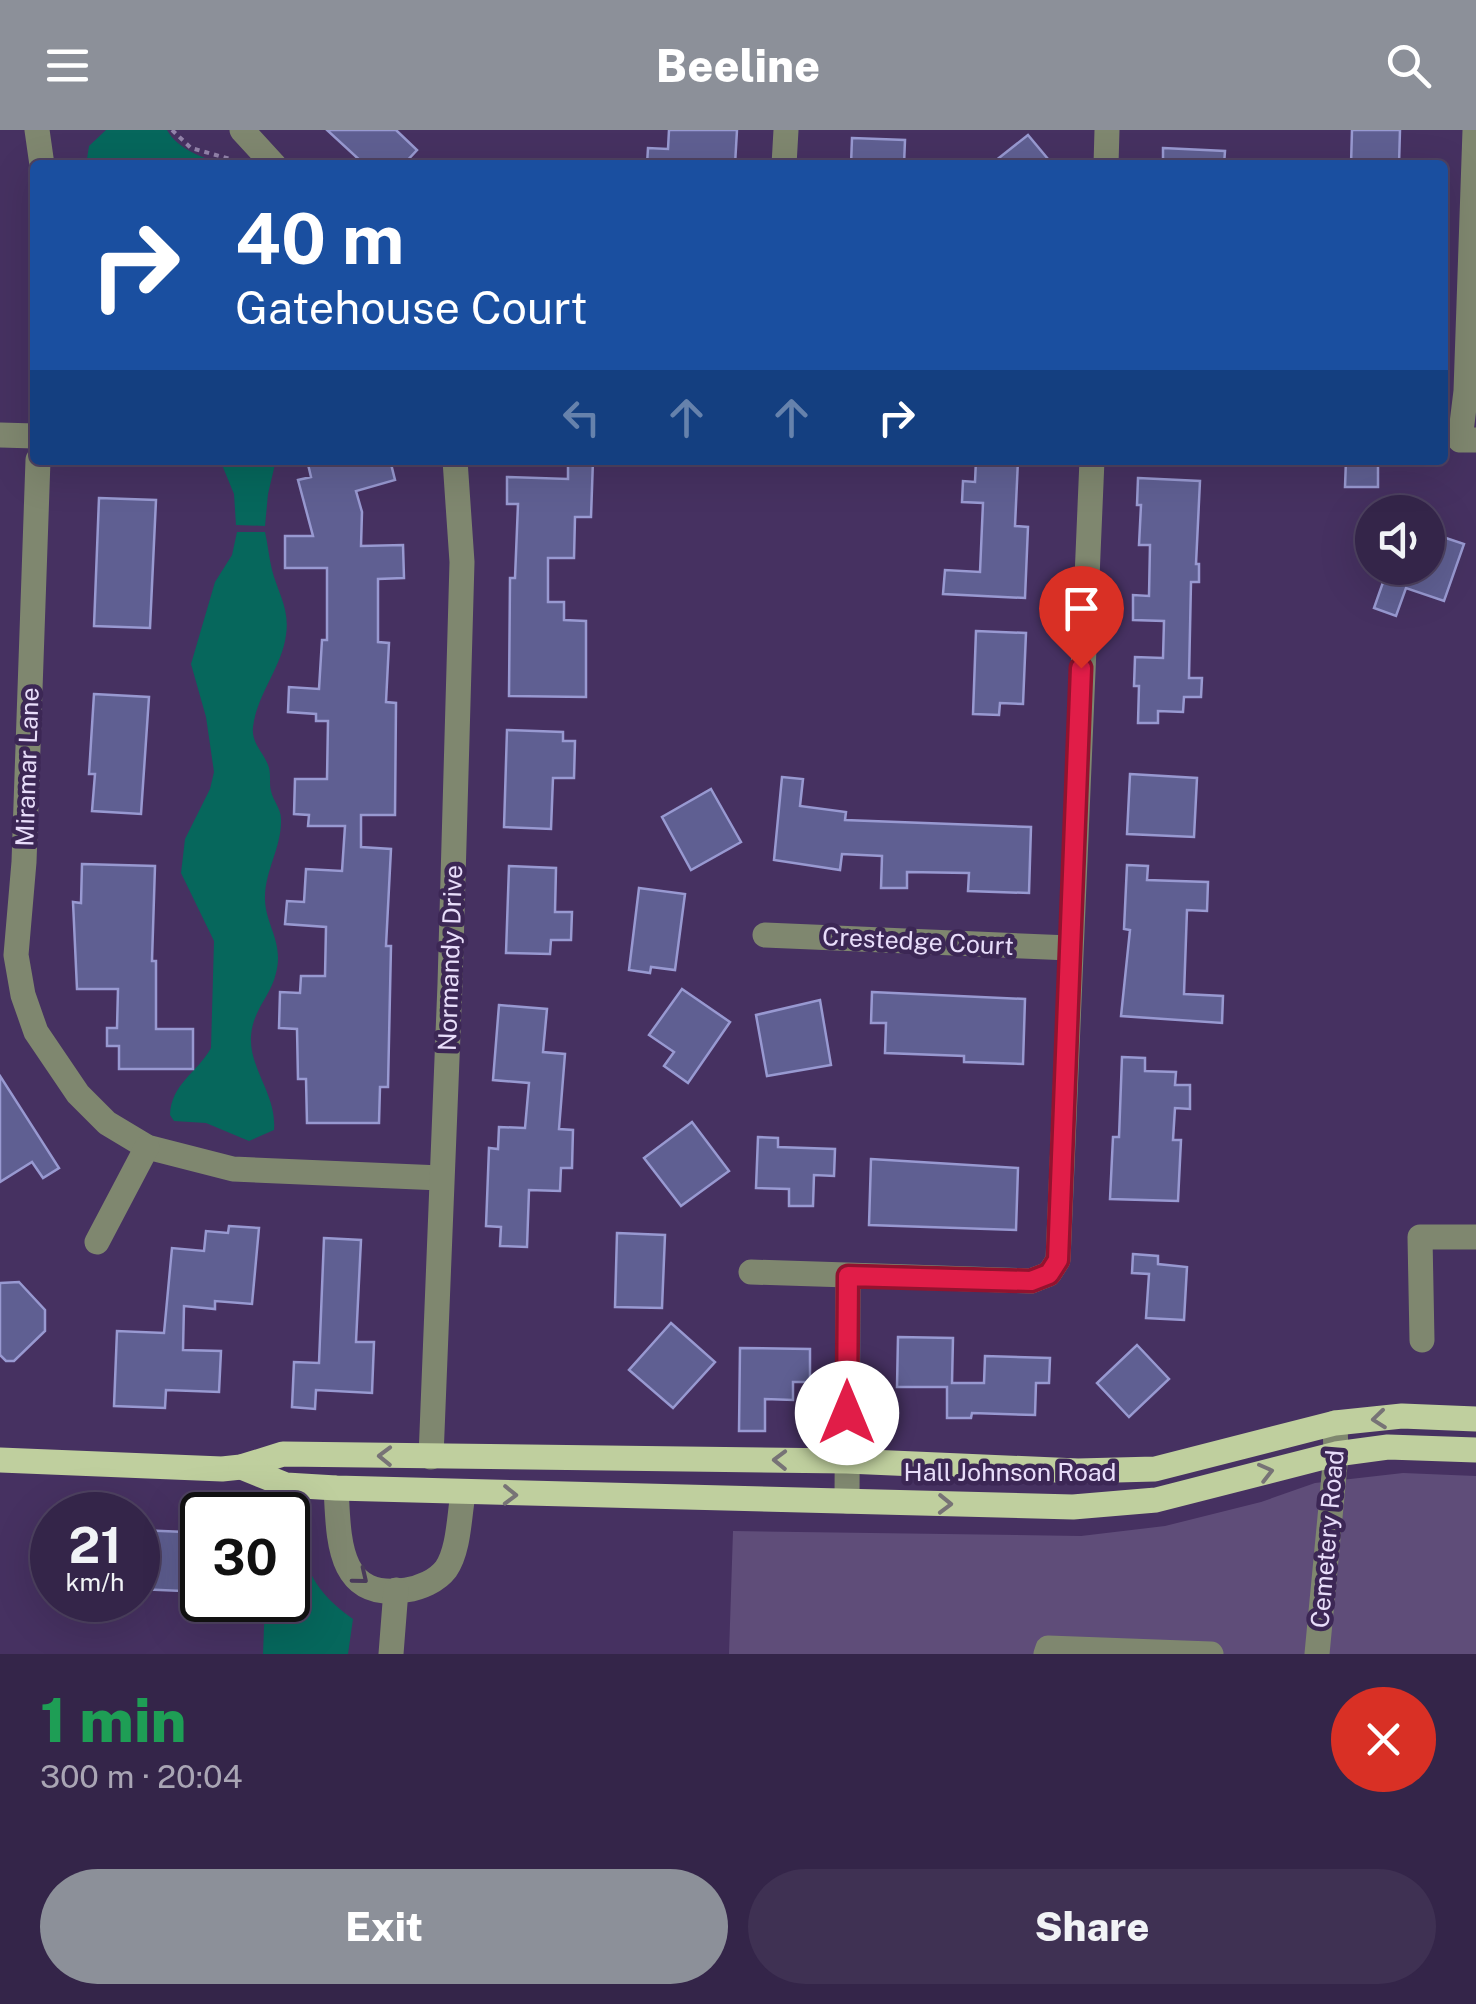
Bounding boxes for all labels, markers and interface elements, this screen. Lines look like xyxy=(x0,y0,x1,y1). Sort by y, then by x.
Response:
icon: menu xyxy=(40,38,95,93)
icon: search xyxy=(1381,38,1436,93)
text: Beeline xyxy=(656,39,820,92)
text: 40 m xyxy=(235,197,405,280)
icon: right xyxy=(70,200,200,330)
text: Gatehouse Court xyxy=(235,281,588,334)
icon: left xyxy=(554,390,609,445)
icon: ahead xyxy=(659,390,714,445)
icon: ahead xyxy=(764,390,819,445)
icon: right xyxy=(869,390,924,445)
map controls xyxy=(1355,495,1445,585)
button: sound xyxy=(1355,495,1445,585)
pin xyxy=(1039,566,1124,669)
icon: arrive xyxy=(1054,581,1109,636)
street label: Miramar Lane xyxy=(9,687,45,847)
street label: Normandy Drive xyxy=(432,864,468,1052)
street label: Crestedge Court xyxy=(821,921,1015,961)
position arrow xyxy=(795,1361,899,1465)
one-way arrow xyxy=(1370,1408,1386,1429)
one-way arrow xyxy=(376,1445,392,1466)
one-way arrow xyxy=(771,1449,786,1471)
street label: Cemetery Road xyxy=(1304,1449,1350,1629)
street label: Hall Johnson Road xyxy=(904,1457,1116,1487)
one-way arrow xyxy=(1257,1463,1274,1484)
one-way arrow xyxy=(502,1484,518,1506)
speed limit sign: 30 xyxy=(180,1492,310,1622)
one-way arrow xyxy=(937,1493,953,1514)
text: 21 xyxy=(68,1515,122,1574)
one-way arrow xyxy=(349,1566,367,1583)
text: km/h xyxy=(66,1567,124,1597)
text: 1 min xyxy=(40,1685,187,1756)
button: close xyxy=(1331,1687,1436,1792)
text: 300 m · 20:04 xyxy=(40,1758,243,1795)
button: Exit xyxy=(40,1869,728,1984)
button: Share xyxy=(748,1869,1436,1984)

